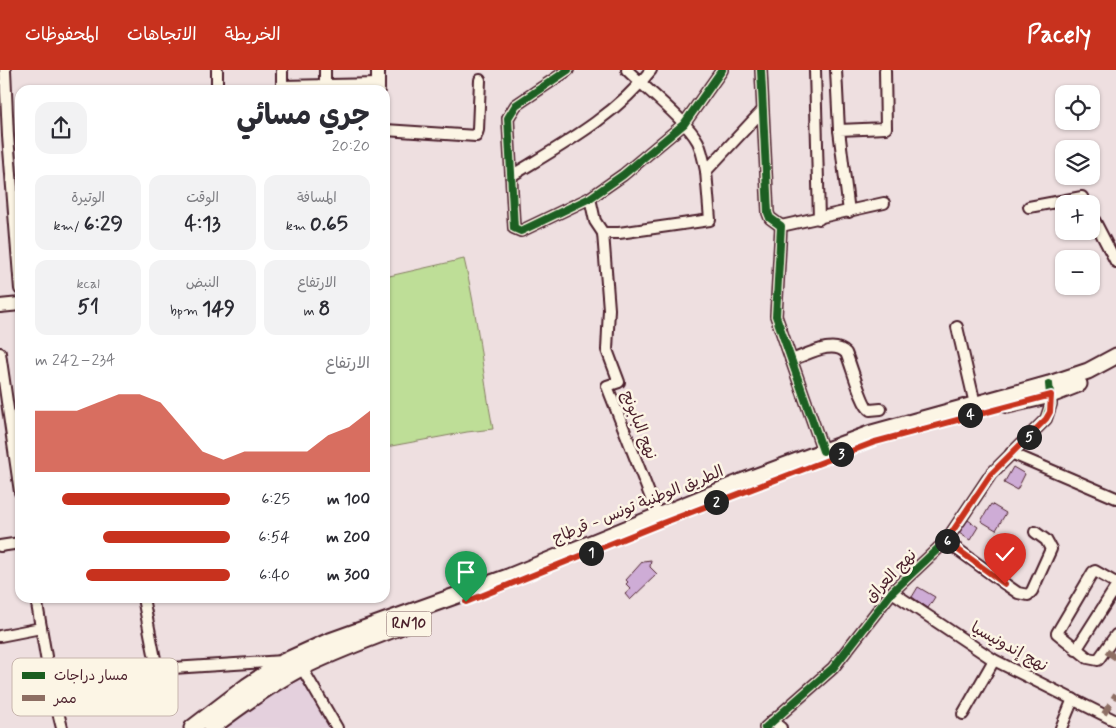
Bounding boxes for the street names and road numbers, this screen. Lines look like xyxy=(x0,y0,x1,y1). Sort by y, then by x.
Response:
street label: نهج البابونج xyxy=(616,388,662,462)
street label: الطريق الوطنية تونس - قرطاج xyxy=(549,461,727,549)
street label: نهج العراق xyxy=(860,545,922,607)
road number: RN10 xyxy=(386,612,432,636)
street label: نهج إندونيسيا xyxy=(967,617,1051,677)

